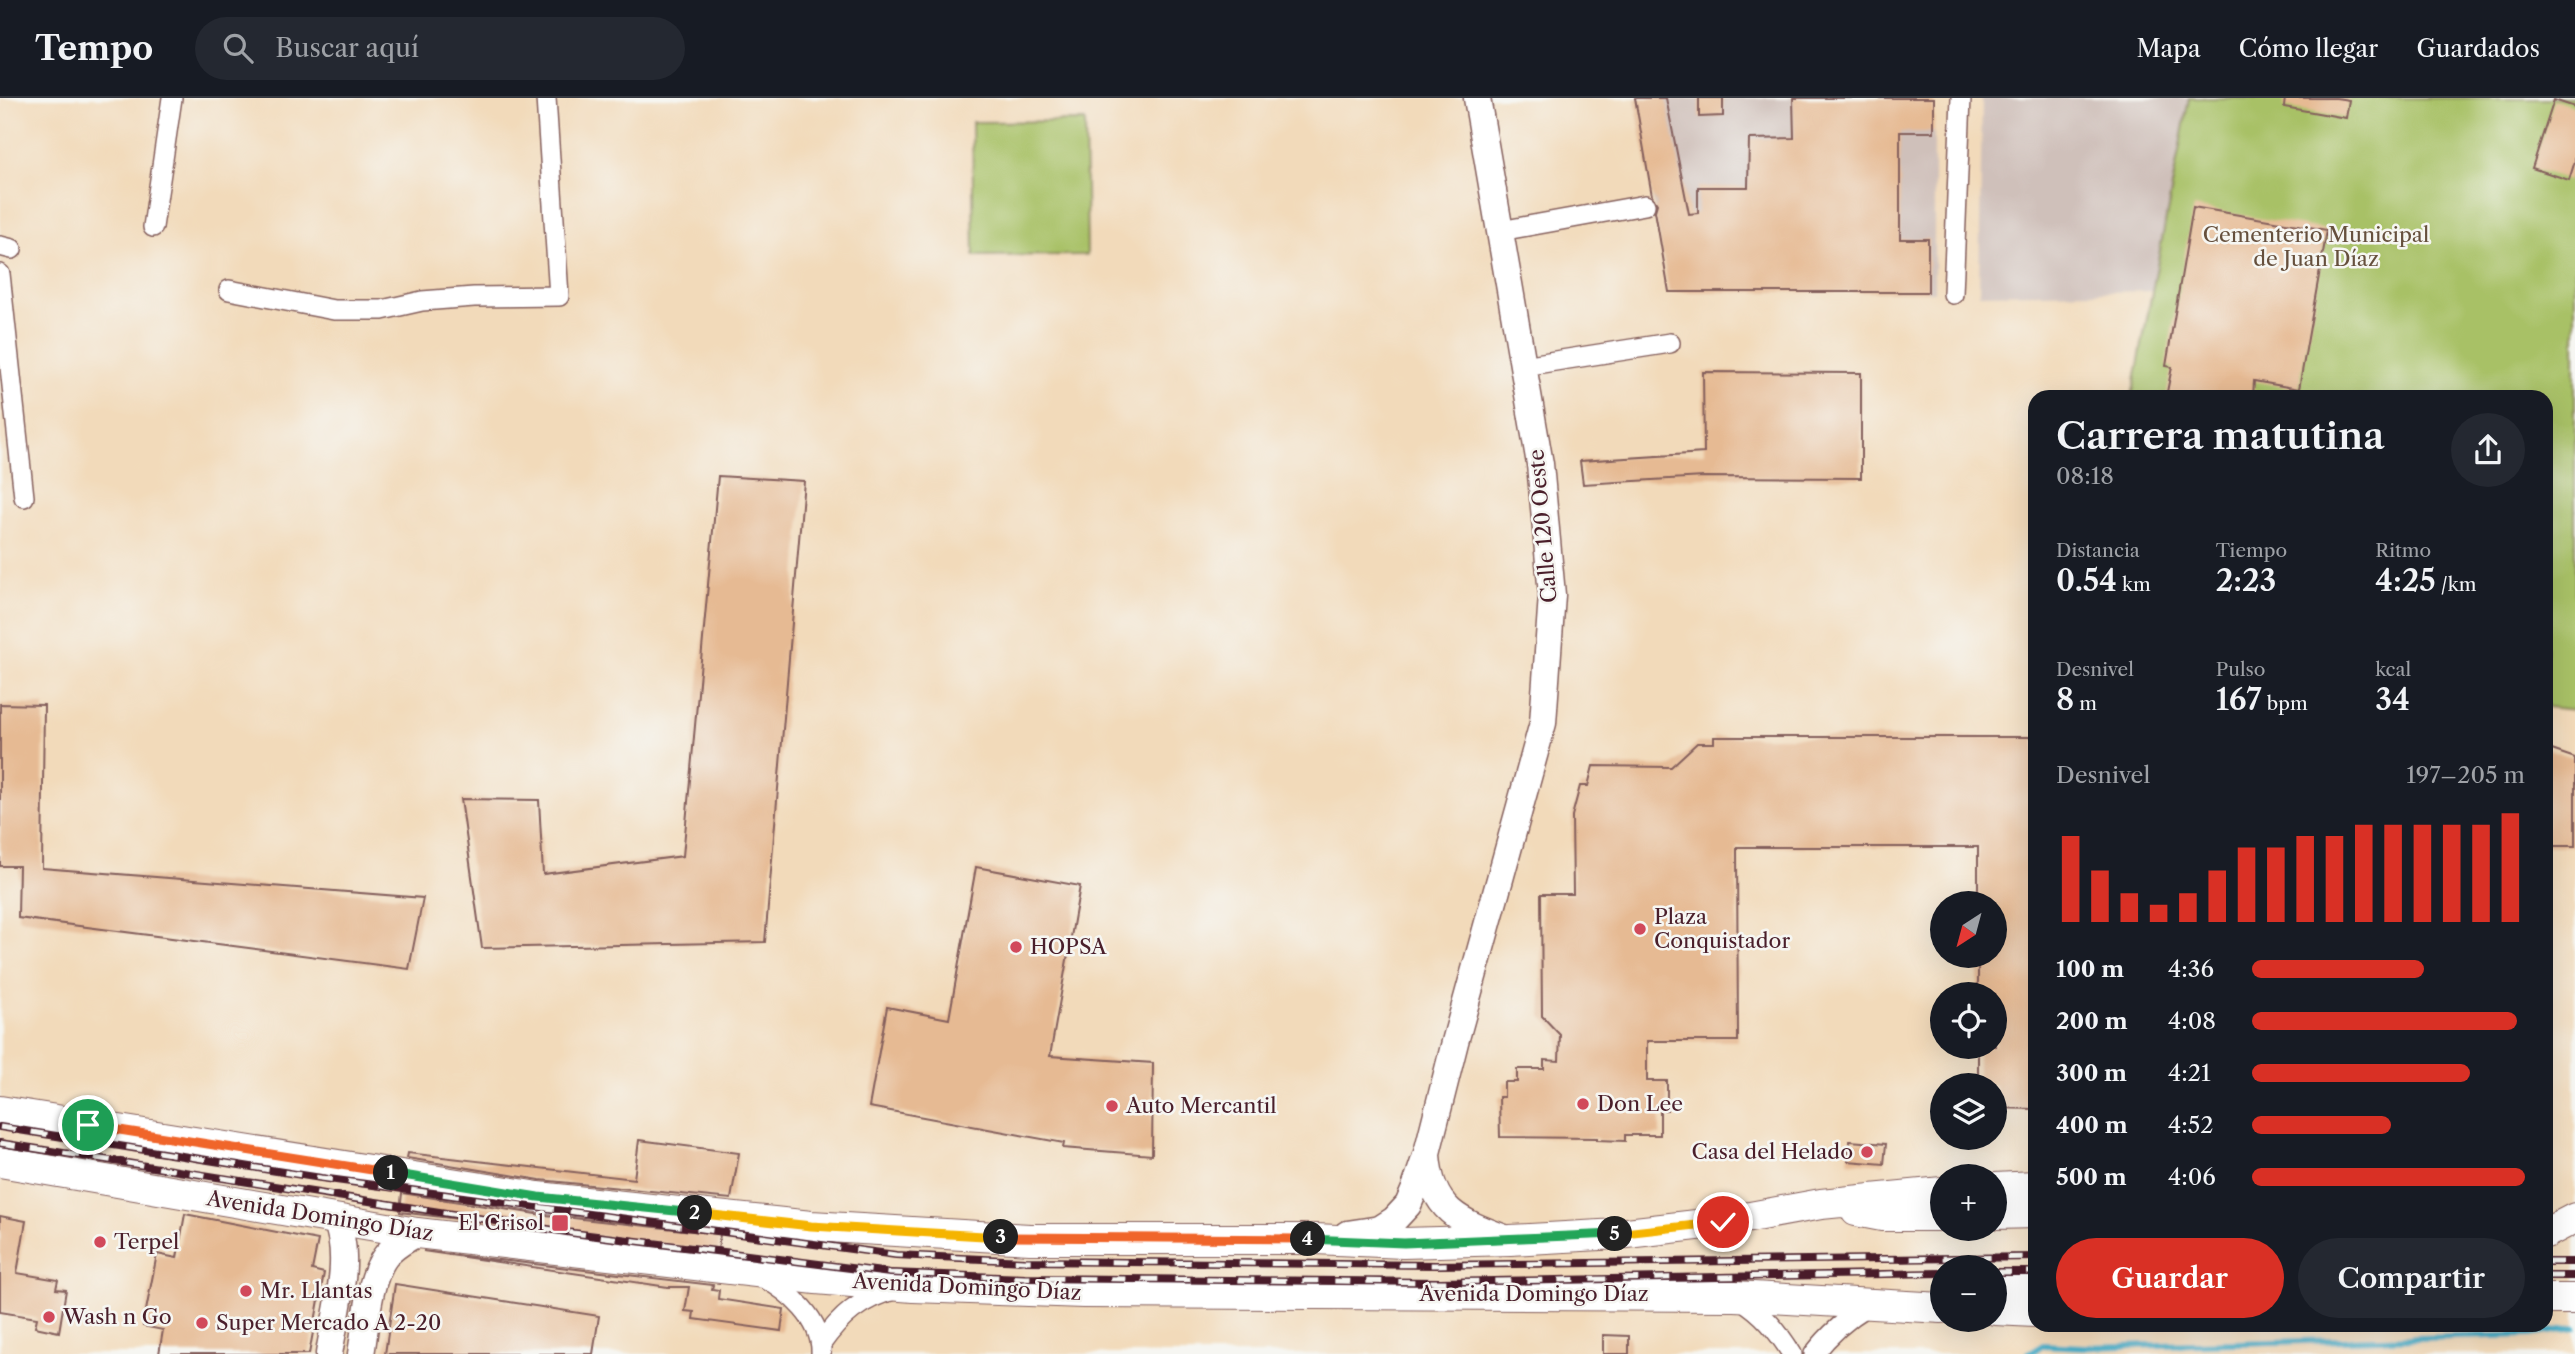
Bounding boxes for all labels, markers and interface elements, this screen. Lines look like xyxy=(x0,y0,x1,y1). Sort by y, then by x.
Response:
search box xyxy=(195,17,685,80)
text: Tempo xyxy=(35,28,153,69)
icon: search xyxy=(219,29,257,67)
text: Buscar aquí xyxy=(275,32,419,64)
text: Mapa xyxy=(2136,34,2201,63)
text: Cómo llegar xyxy=(2239,34,2378,63)
text: Guardados xyxy=(2416,34,2540,63)
park label: Cementerio Municipal de Juan Díaz xyxy=(2203,222,2429,271)
text: Carrera matutina xyxy=(2056,412,2385,459)
button: share xyxy=(2451,413,2525,487)
street label: Calle 120 Oeste xyxy=(1523,448,1562,604)
text: 08:18 xyxy=(2056,462,2114,490)
text: Distancia xyxy=(2056,539,2140,562)
text: Tiempo xyxy=(2216,539,2287,562)
text: Ritmo xyxy=(2375,539,2431,562)
text: 0.54 xyxy=(2056,562,2117,599)
text: 2:23 xyxy=(2216,562,2276,599)
text: 4:25 xyxy=(2375,562,2436,599)
text: km xyxy=(2117,573,2151,596)
text: /km xyxy=(2436,573,2476,596)
text: Desnivel xyxy=(2056,658,2134,681)
text: Pulso xyxy=(2216,658,2265,681)
text: kcal xyxy=(2375,658,2411,681)
text: 8 xyxy=(2056,681,2074,718)
text: 167 xyxy=(2216,681,2262,718)
text: 34 xyxy=(2375,681,2410,718)
text: m xyxy=(2074,692,2097,715)
text: bpm xyxy=(2262,692,2308,715)
text: Desnivel xyxy=(2056,761,2150,789)
text: 197–205 m xyxy=(2406,761,2525,789)
north arrow xyxy=(1930,891,2007,968)
map controls xyxy=(1930,891,2007,1332)
place label: Plaza Conquistador xyxy=(1654,904,1790,953)
marker: Plaza Conquistador xyxy=(1632,921,1648,937)
place label: HOPSA xyxy=(1030,934,1107,959)
marker: HOPSA xyxy=(1008,939,1024,955)
text: 100 m xyxy=(2056,955,2124,983)
text: 4:36 xyxy=(2168,955,2214,983)
button: locate xyxy=(1930,982,2007,1059)
text: 200 m xyxy=(2056,1007,2128,1035)
text: 4:08 xyxy=(2168,1007,2216,1035)
text: 300 m xyxy=(2056,1059,2127,1087)
text: 4:21 xyxy=(2168,1059,2211,1087)
button: layers xyxy=(1930,1073,2007,1150)
place label: Don Lee xyxy=(1597,1091,1683,1116)
place label: Auto Mercantil xyxy=(1125,1093,1276,1118)
pin xyxy=(58,1095,118,1155)
marker: Don Lee xyxy=(1575,1096,1591,1112)
marker: Auto Mercantil xyxy=(1104,1098,1120,1114)
icon: arrive xyxy=(69,1106,107,1144)
text: 400 m xyxy=(2056,1111,2128,1139)
text: 4:52 xyxy=(2168,1111,2213,1139)
place label: Casa del Helado xyxy=(1692,1139,1853,1164)
marker: Casa del Helado xyxy=(1859,1144,1875,1160)
pin: 1 xyxy=(374,1156,408,1190)
text: 1 xyxy=(386,1161,395,1184)
text: 500 m xyxy=(2056,1163,2127,1191)
text: 4:06 xyxy=(2168,1163,2216,1191)
button: + xyxy=(1930,1164,2007,1241)
street label: Avenida Domingo Díaz xyxy=(204,1185,435,1246)
pin xyxy=(1693,1192,1753,1252)
pin: 2 xyxy=(678,1196,712,1230)
text: 2 xyxy=(689,1201,700,1224)
icon: check xyxy=(1704,1203,1742,1241)
place label: El Crisol xyxy=(458,1210,544,1235)
marker: El Crisol xyxy=(550,1213,570,1233)
pin: 5 xyxy=(1598,1216,1632,1252)
pin: 3 xyxy=(984,1220,1018,1254)
pin: 4 xyxy=(1290,1222,1326,1256)
text: 5 xyxy=(1609,1222,1620,1245)
text: 3 xyxy=(995,1225,1006,1248)
text: 4 xyxy=(1302,1227,1313,1250)
place label: Terpel xyxy=(114,1229,179,1254)
marker: Terpel xyxy=(92,1234,108,1250)
button: Guardar xyxy=(2056,1238,2284,1318)
button: Compartir xyxy=(2298,1238,2525,1318)
button: − xyxy=(1930,1255,2007,1332)
street label: Avenida Domingo Díaz xyxy=(851,1268,1082,1305)
place label: Mr. Llantas xyxy=(260,1278,373,1303)
street label: Avenida Domingo Díaz xyxy=(1418,1281,1649,1306)
marker: Mr. Llantas xyxy=(238,1283,254,1299)
place label: Wash n Go xyxy=(62,1304,172,1329)
marker: Wash n Go xyxy=(41,1309,57,1325)
place label: Super Mercado A 2-20 xyxy=(216,1310,441,1335)
marker: Super Mercado A 2-20 xyxy=(194,1315,210,1331)

